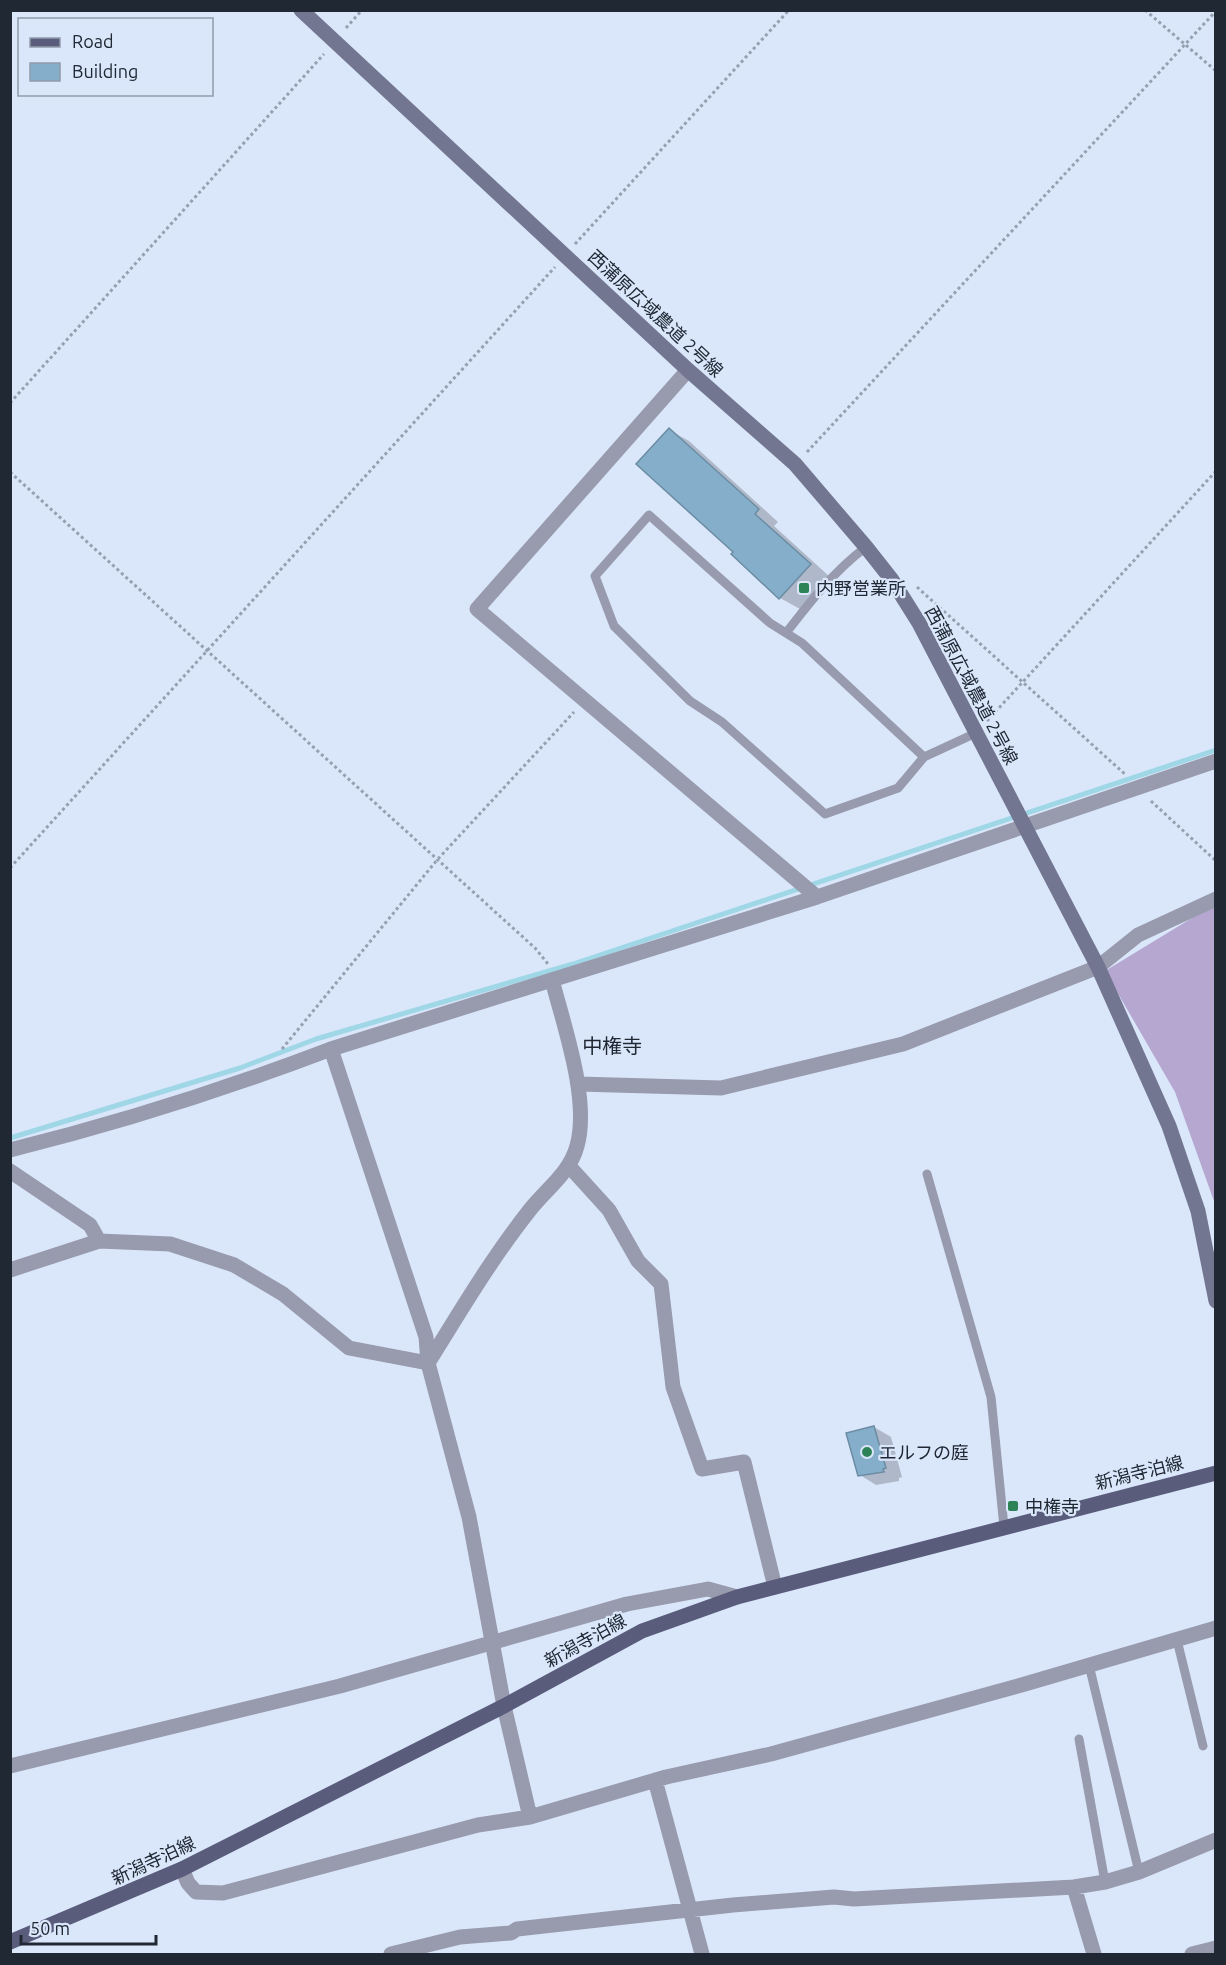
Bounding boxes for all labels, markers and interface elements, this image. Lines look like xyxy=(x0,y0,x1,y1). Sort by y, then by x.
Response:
legend xyxy=(18,18,213,96)
text: Road xyxy=(72,31,114,51)
text: Building xyxy=(72,61,138,81)
street label: 西蒲原広域農道 2号線 xyxy=(585,246,727,380)
place label: 内野営業所 xyxy=(816,578,906,598)
marker: 内野営業所 xyxy=(797,581,811,595)
street label: 西蒲原広域農道 2号線 xyxy=(922,602,1022,768)
district label: 中権寺 xyxy=(582,1034,642,1057)
place label: エルフの庭 xyxy=(879,1442,969,1462)
marker: エルフの庭 xyxy=(860,1445,874,1459)
street label: 新潟寺泊線 xyxy=(1093,1451,1185,1493)
place label: 中権寺 xyxy=(1025,1496,1079,1516)
marker: 中権寺 xyxy=(1006,1499,1020,1513)
street label: 新潟寺泊線 xyxy=(541,1609,629,1671)
street label: 新潟寺泊線 xyxy=(108,1832,198,1888)
scale bar xyxy=(21,1908,156,1946)
text: 50 m xyxy=(30,1918,70,1938)

